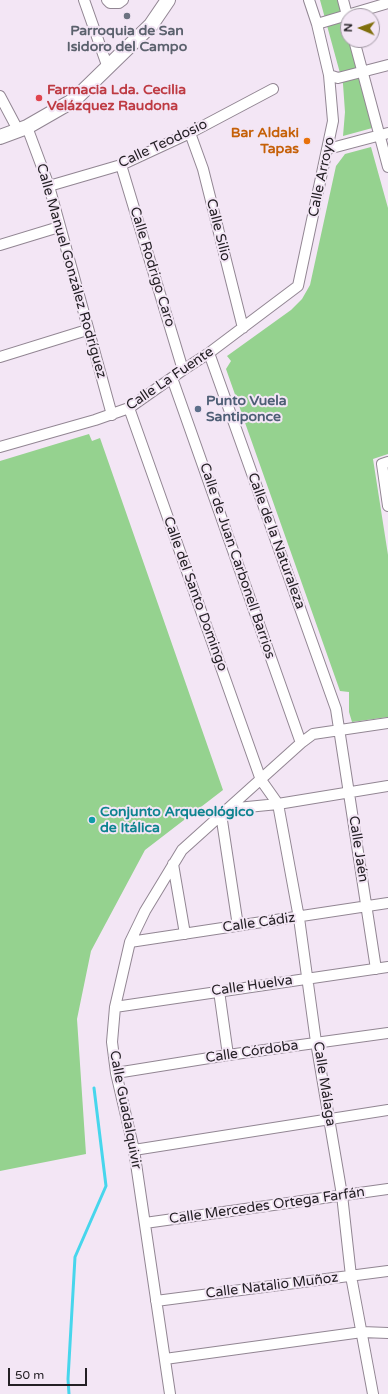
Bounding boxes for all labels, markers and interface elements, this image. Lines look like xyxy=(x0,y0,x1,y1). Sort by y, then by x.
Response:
north arrow xyxy=(340,8,380,48)
marker: Parroquia de San Isidoro del Campo xyxy=(122,11,132,21)
place label: Parroquia de San Isidoro del Campo xyxy=(67,23,187,56)
text: N xyxy=(342,23,355,32)
place label: Farmacia Lda. Cecilia Velázquez Raudona xyxy=(47,82,186,114)
marker: Farmacia Lda. Cecilia Velázquez Raudona xyxy=(34,93,44,103)
street label: Calle Teodosio xyxy=(116,116,210,172)
place label: Bar Aldaki Tapas xyxy=(231,125,299,158)
street label: Calle Arroyo xyxy=(305,135,339,219)
marker: Bar Aldaki Tapas xyxy=(302,136,312,146)
street label: Calle Manuel González Rodríguez xyxy=(32,162,110,380)
street label: Calle Silio xyxy=(202,197,234,263)
street label: Calle Rodrigo Caro xyxy=(126,205,178,329)
street label: Calle La Fuente xyxy=(123,344,217,414)
place label: Punto Vuela Santiponce xyxy=(206,393,287,426)
marker: Punto Vuela Santiponce xyxy=(193,404,203,414)
street label: Calle de Juan Carbonell Barrios xyxy=(196,461,278,661)
street label: Calle de la Naturaleza xyxy=(244,471,308,611)
street label: Calle del Santo Domingo xyxy=(159,514,231,674)
place label: Conjunto Arqueológico de Itálica xyxy=(100,804,254,836)
marker: Conjunto Arqueológico de Itálica xyxy=(87,815,97,825)
street label: Calle Jaén xyxy=(344,815,372,883)
street label: Calle Cádiz xyxy=(222,910,296,936)
street label: Calle Huelva xyxy=(210,972,294,1000)
street label: Calle Córdoba xyxy=(205,1037,299,1067)
street label: Calle Málaga xyxy=(309,1040,339,1128)
street label: Calle Guadalquivir xyxy=(105,1049,145,1171)
street label: Calle Mercedes Ortega Farfán xyxy=(168,1184,366,1228)
street label: Calle Natalio Muñoz xyxy=(205,1270,339,1302)
scale bar xyxy=(10,1360,89,1386)
text: 50 m xyxy=(15,1368,44,1382)

